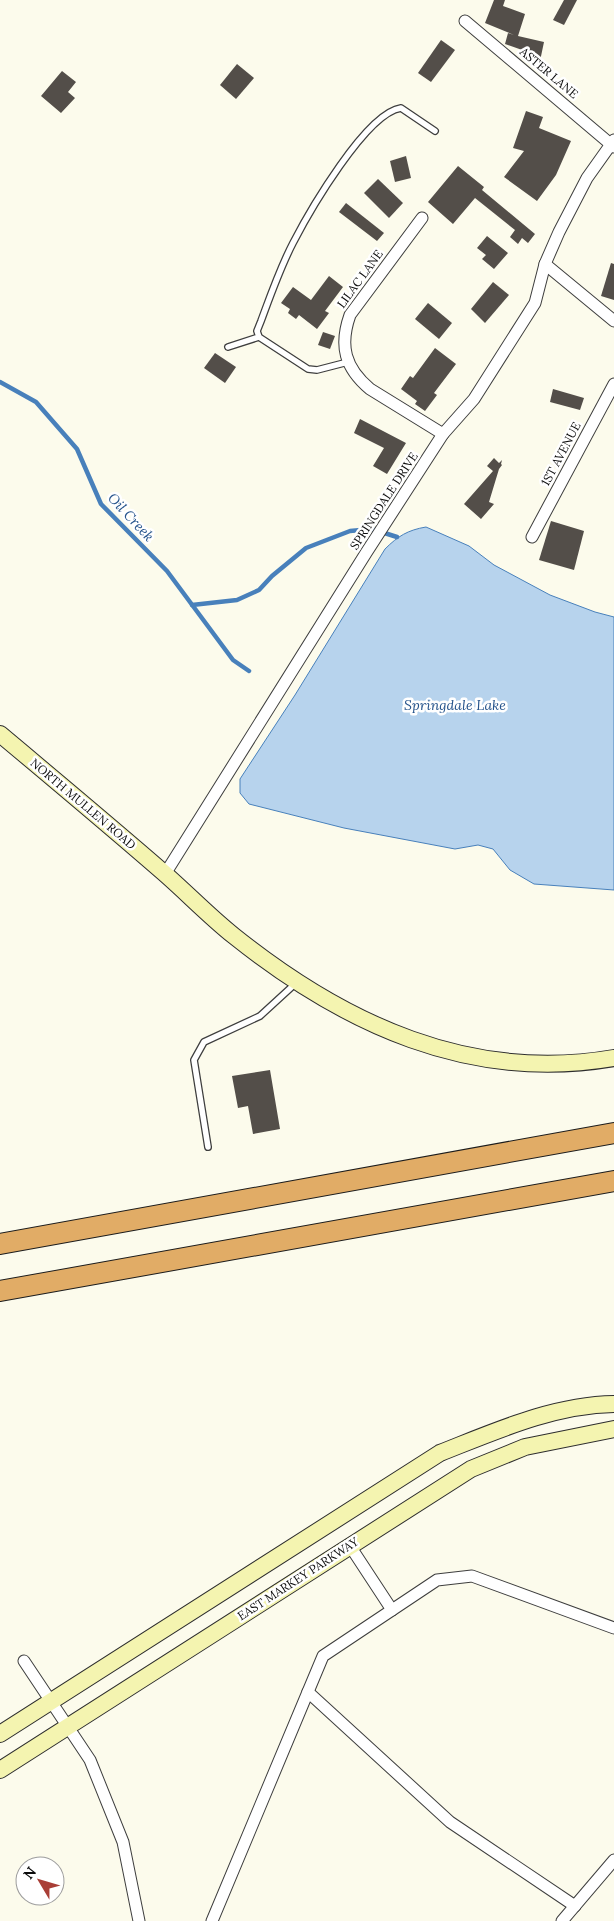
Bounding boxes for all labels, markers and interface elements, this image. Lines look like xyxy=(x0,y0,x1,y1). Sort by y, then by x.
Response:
street label: ASTER LANE xyxy=(516,43,581,101)
street label: LILAC LANE xyxy=(333,247,386,311)
street label: 1ST AVENUE xyxy=(538,419,584,488)
street label: SPRINGDALE DRIVE xyxy=(346,449,421,552)
water label: Oil Creek xyxy=(104,489,158,545)
water label: Springdale Lake xyxy=(404,696,506,714)
street label: NORTH MULLEN ROAD xyxy=(27,755,139,852)
street label: EAST MARKEY PARKWAY xyxy=(234,1534,361,1623)
north arrow xyxy=(15,1856,65,1906)
text: N xyxy=(19,1863,40,1883)

